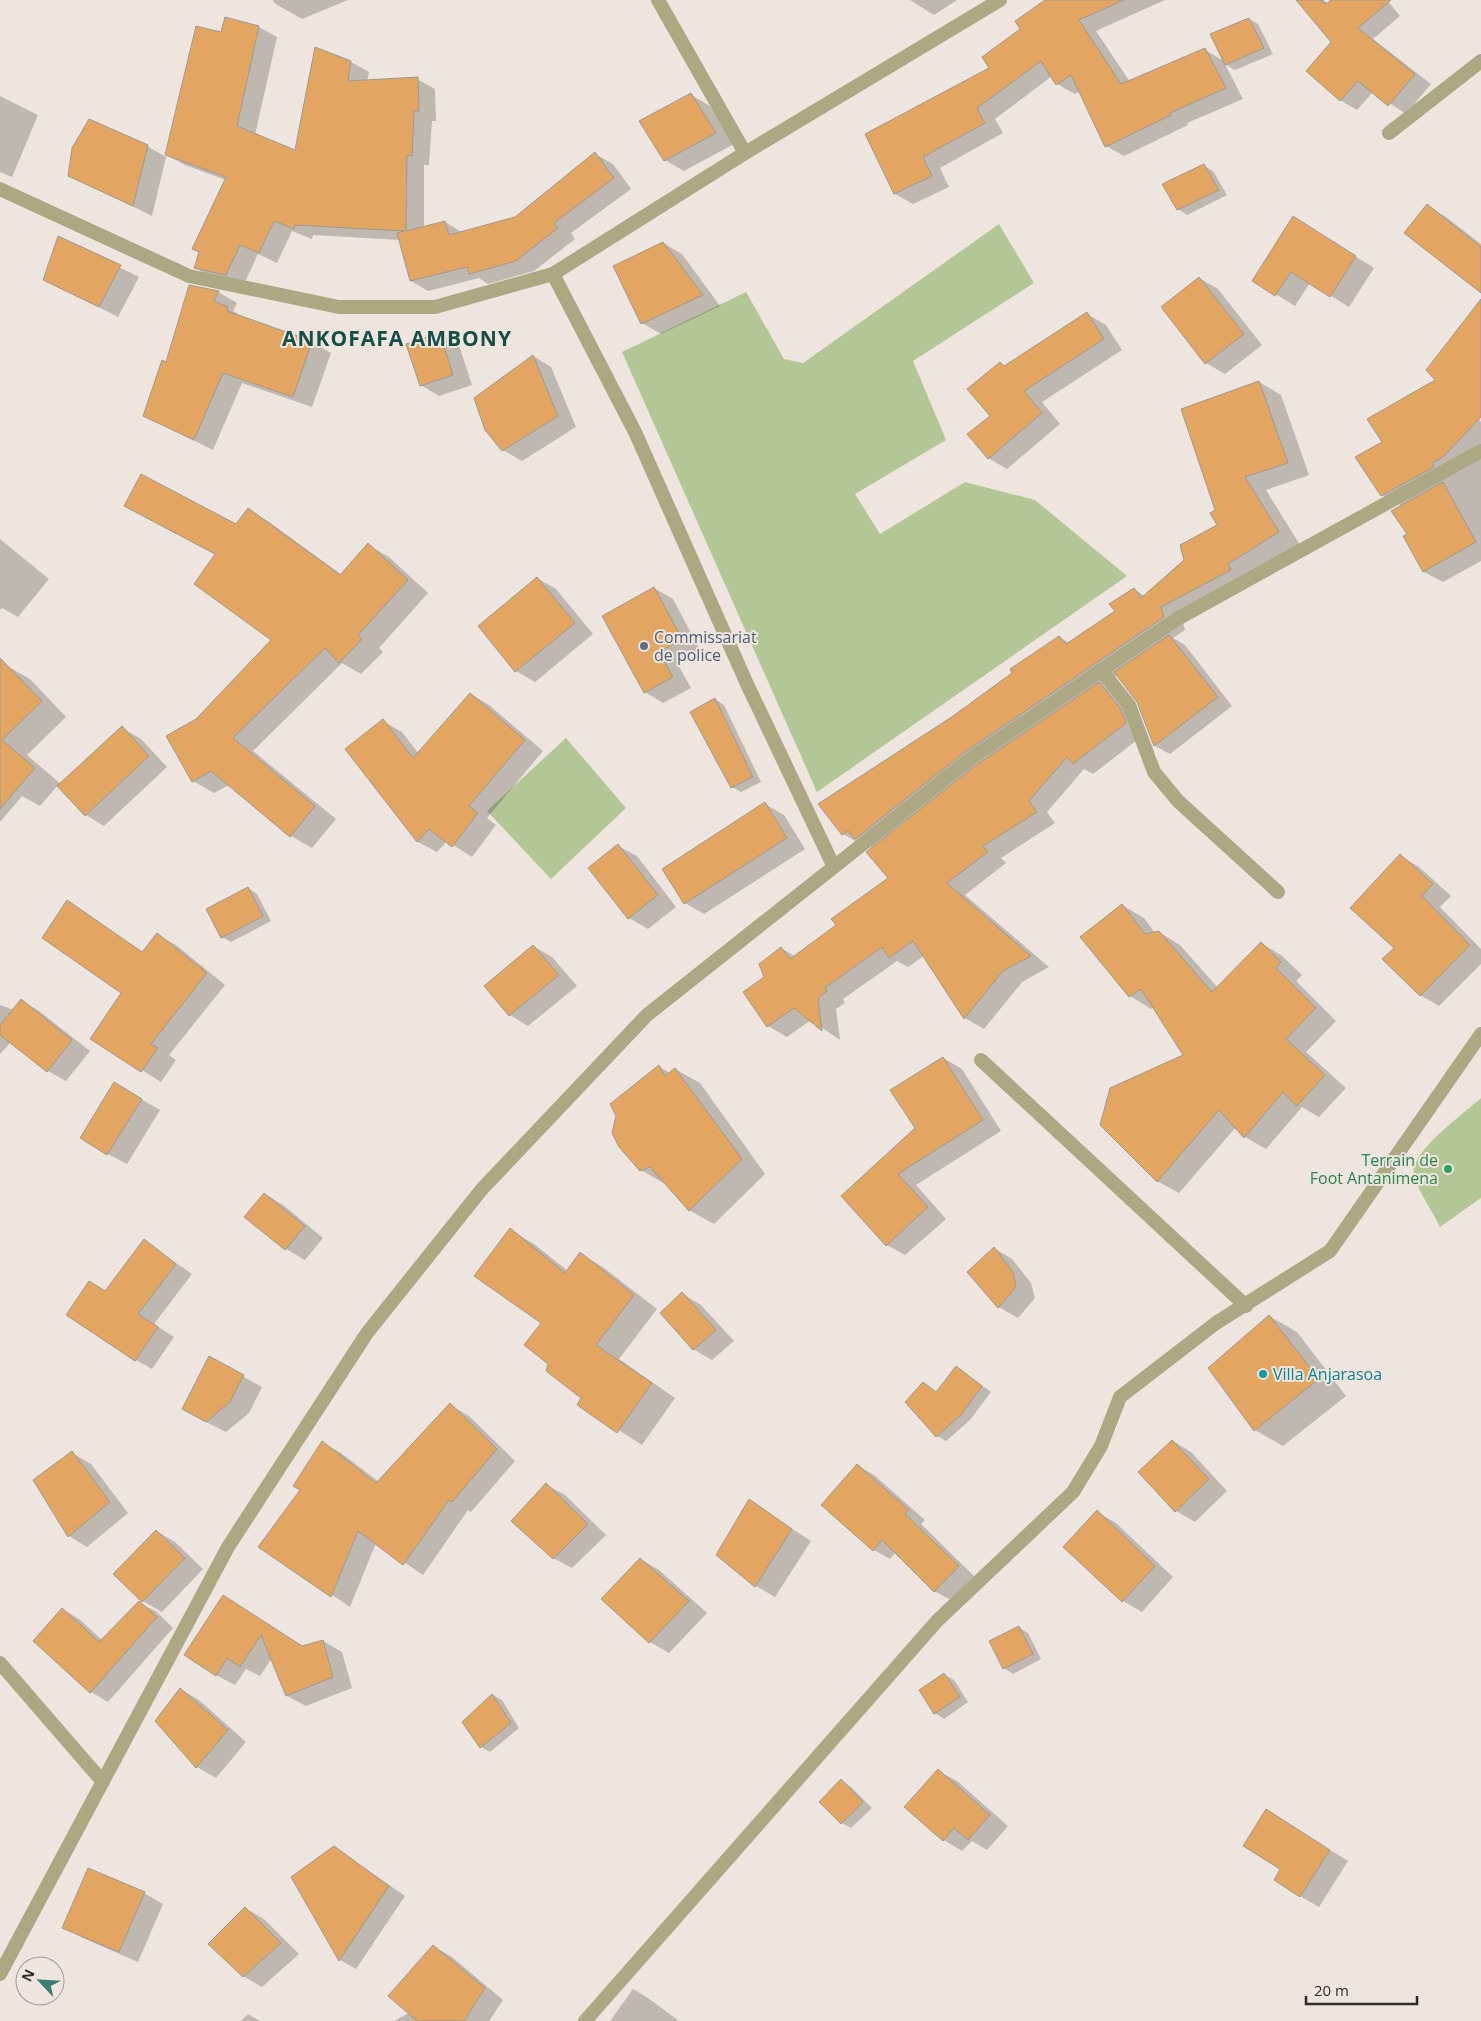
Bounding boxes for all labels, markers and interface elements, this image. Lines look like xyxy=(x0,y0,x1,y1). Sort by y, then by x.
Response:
district label: ANKOFAFA AMBONY xyxy=(282,324,512,352)
place label: Commissariat de police xyxy=(654,626,757,666)
marker: Commissariat de police xyxy=(638,640,650,652)
place label: Terrain de Foot Antanimena xyxy=(1310,1149,1438,1189)
marker: Terrain de Foot Antanimena xyxy=(1442,1163,1454,1175)
place label: Villa Anjarasoa xyxy=(1273,1363,1382,1385)
marker: Villa Anjarasoa xyxy=(1257,1368,1269,1380)
north arrow xyxy=(15,1956,65,2006)
text: N xyxy=(17,1966,39,1984)
scale bar xyxy=(1306,1974,1417,2006)
text: 20 m xyxy=(1314,1980,1349,2000)

